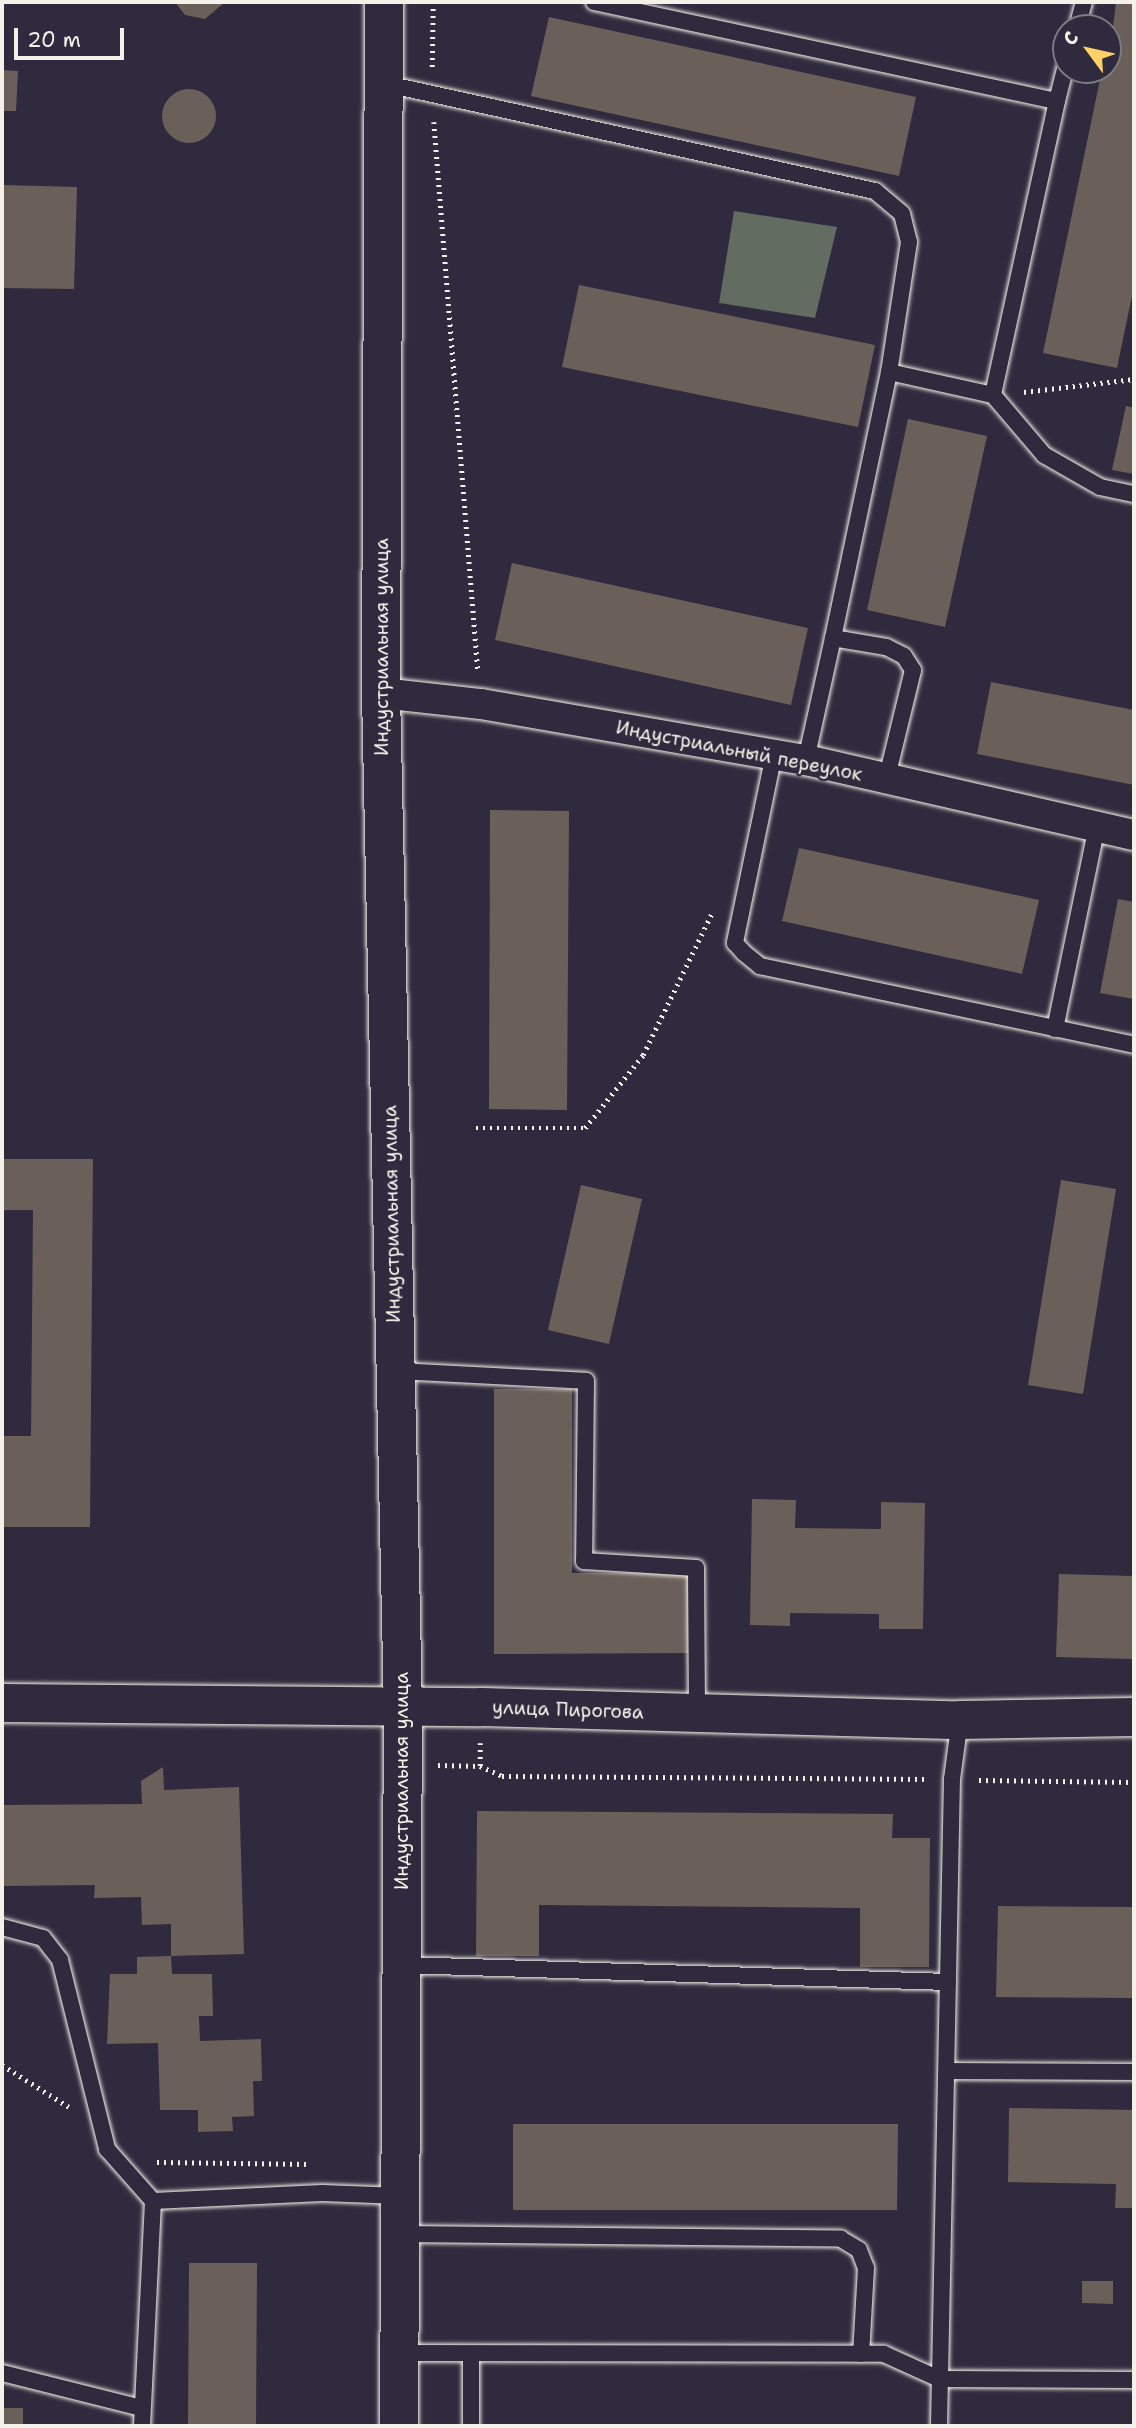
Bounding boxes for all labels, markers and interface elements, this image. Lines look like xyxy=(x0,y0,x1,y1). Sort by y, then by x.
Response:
scale bar xyxy=(18,14,128,58)
north arrow xyxy=(1052,14,1122,84)
text: 20 m xyxy=(27,26,81,54)
text: С xyxy=(1057,27,1084,50)
street label: Индустриальная улица xyxy=(371,538,393,756)
street label: Индустриальный переулок xyxy=(614,716,864,786)
street label: Индустриальная улица xyxy=(379,1105,405,1323)
street label: Индустриальная улица xyxy=(391,1672,413,1890)
street label: улица Пирогова xyxy=(492,1696,644,1724)

